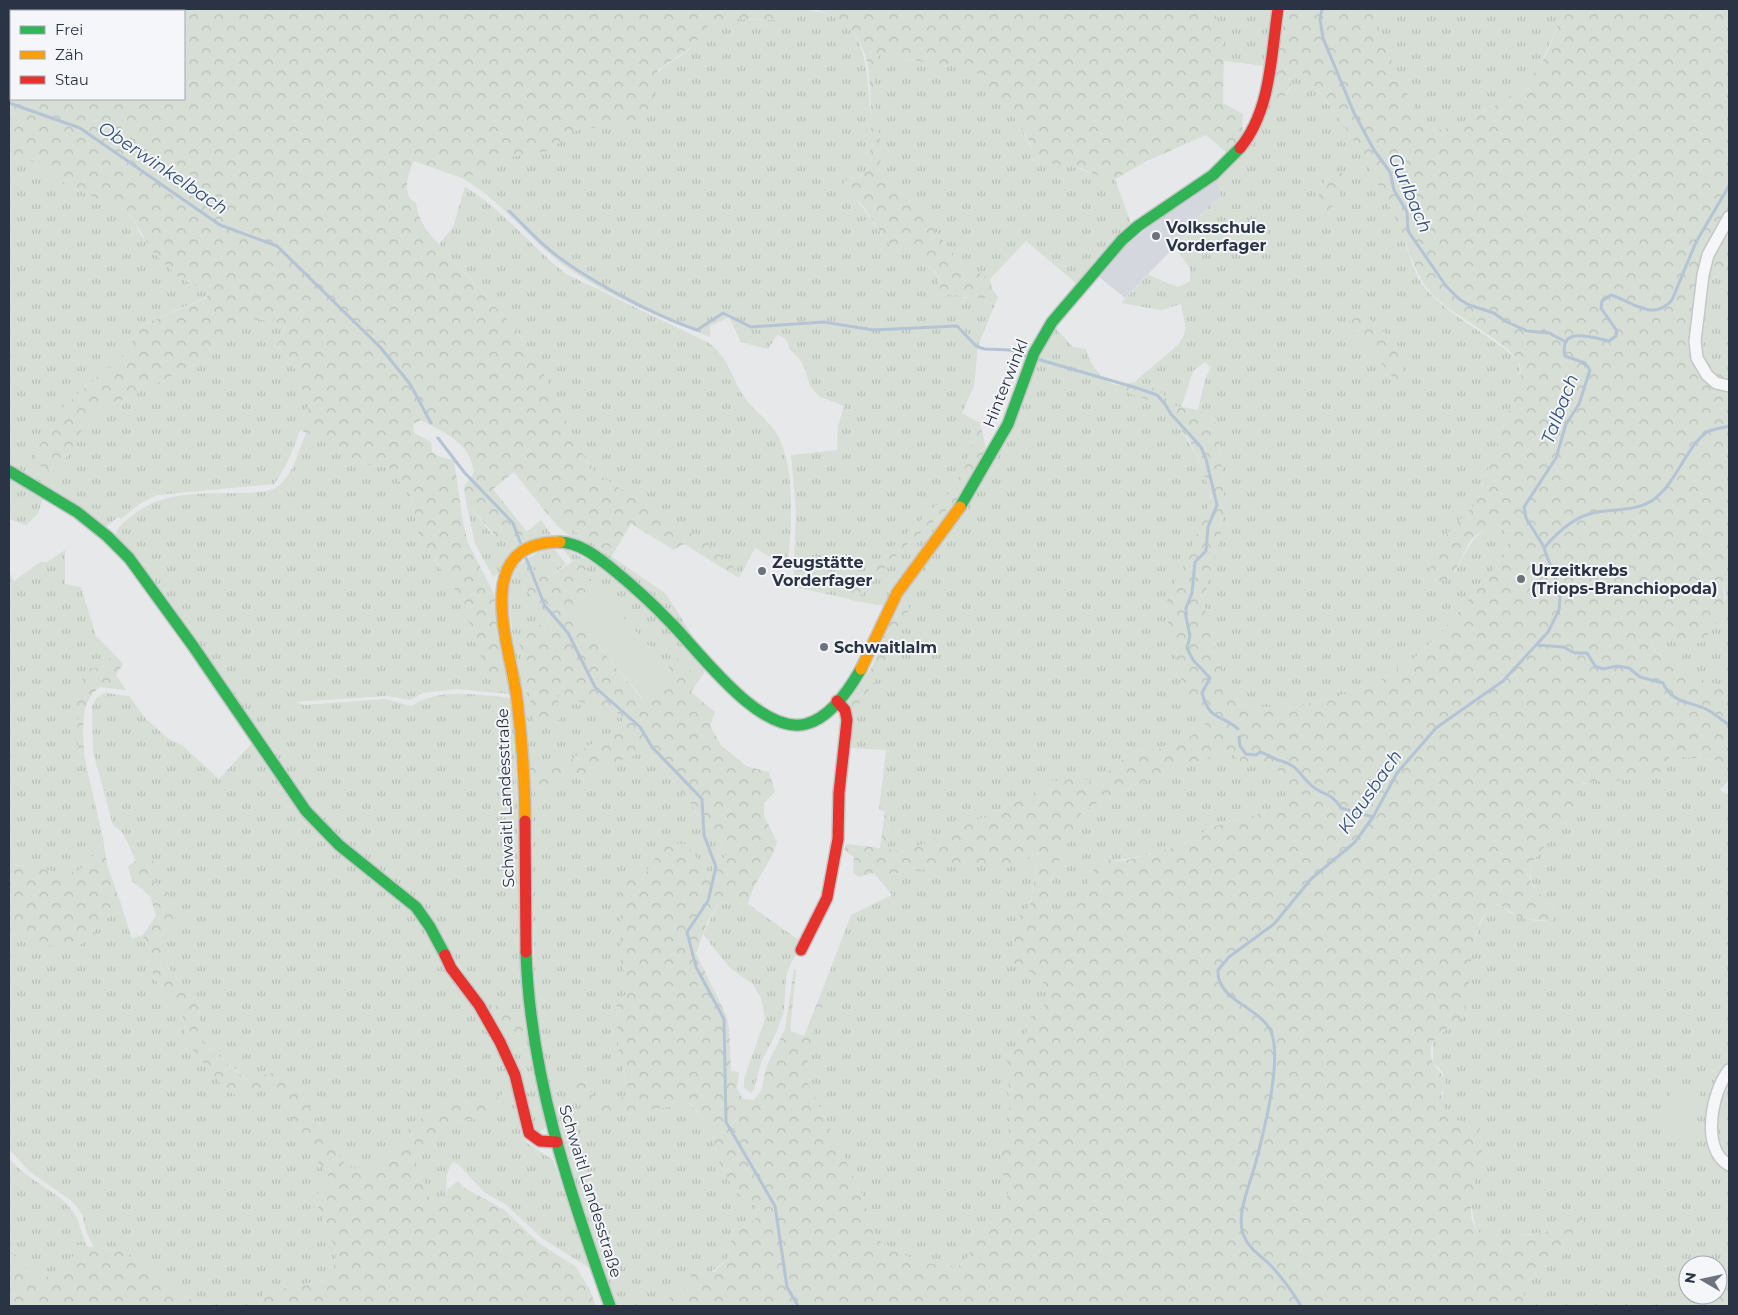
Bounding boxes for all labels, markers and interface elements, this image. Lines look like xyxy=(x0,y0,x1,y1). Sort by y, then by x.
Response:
legend xyxy=(10,10,185,100)
text: Frei xyxy=(55,20,83,39)
text: Zäh xyxy=(55,45,84,64)
text: Stau xyxy=(55,70,89,89)
water label: Oberwinkelbach xyxy=(94,117,232,219)
water label: Gurlbach xyxy=(1383,150,1437,236)
place label: Volksschule Vorderfager xyxy=(1165,218,1267,255)
marker: Volksschule Vorderfager xyxy=(1150,230,1162,242)
street label: Hinterwinkl xyxy=(979,336,1032,430)
water label: Talbach xyxy=(1537,371,1583,447)
place label: Zeugstätte Vorderfager xyxy=(771,553,873,590)
place label: Urzeitkrebs (Triops-Branchiopoda) xyxy=(1531,561,1718,598)
marker: Zeugstätte Vorderfager xyxy=(756,565,768,577)
marker: Urzeitkrebs (Triops-Branchiopoda) xyxy=(1515,573,1527,585)
place label: Schwaitlalm xyxy=(834,638,937,657)
marker: Schwaitlalm xyxy=(818,641,830,653)
street label: Schwaitl Landesstraße xyxy=(493,708,518,888)
water label: Klausbach xyxy=(1333,746,1407,838)
street label: Schwaitl Landesstraße xyxy=(555,1102,626,1280)
north arrow xyxy=(1678,1255,1728,1305)
text: N xyxy=(1680,1271,1700,1285)

